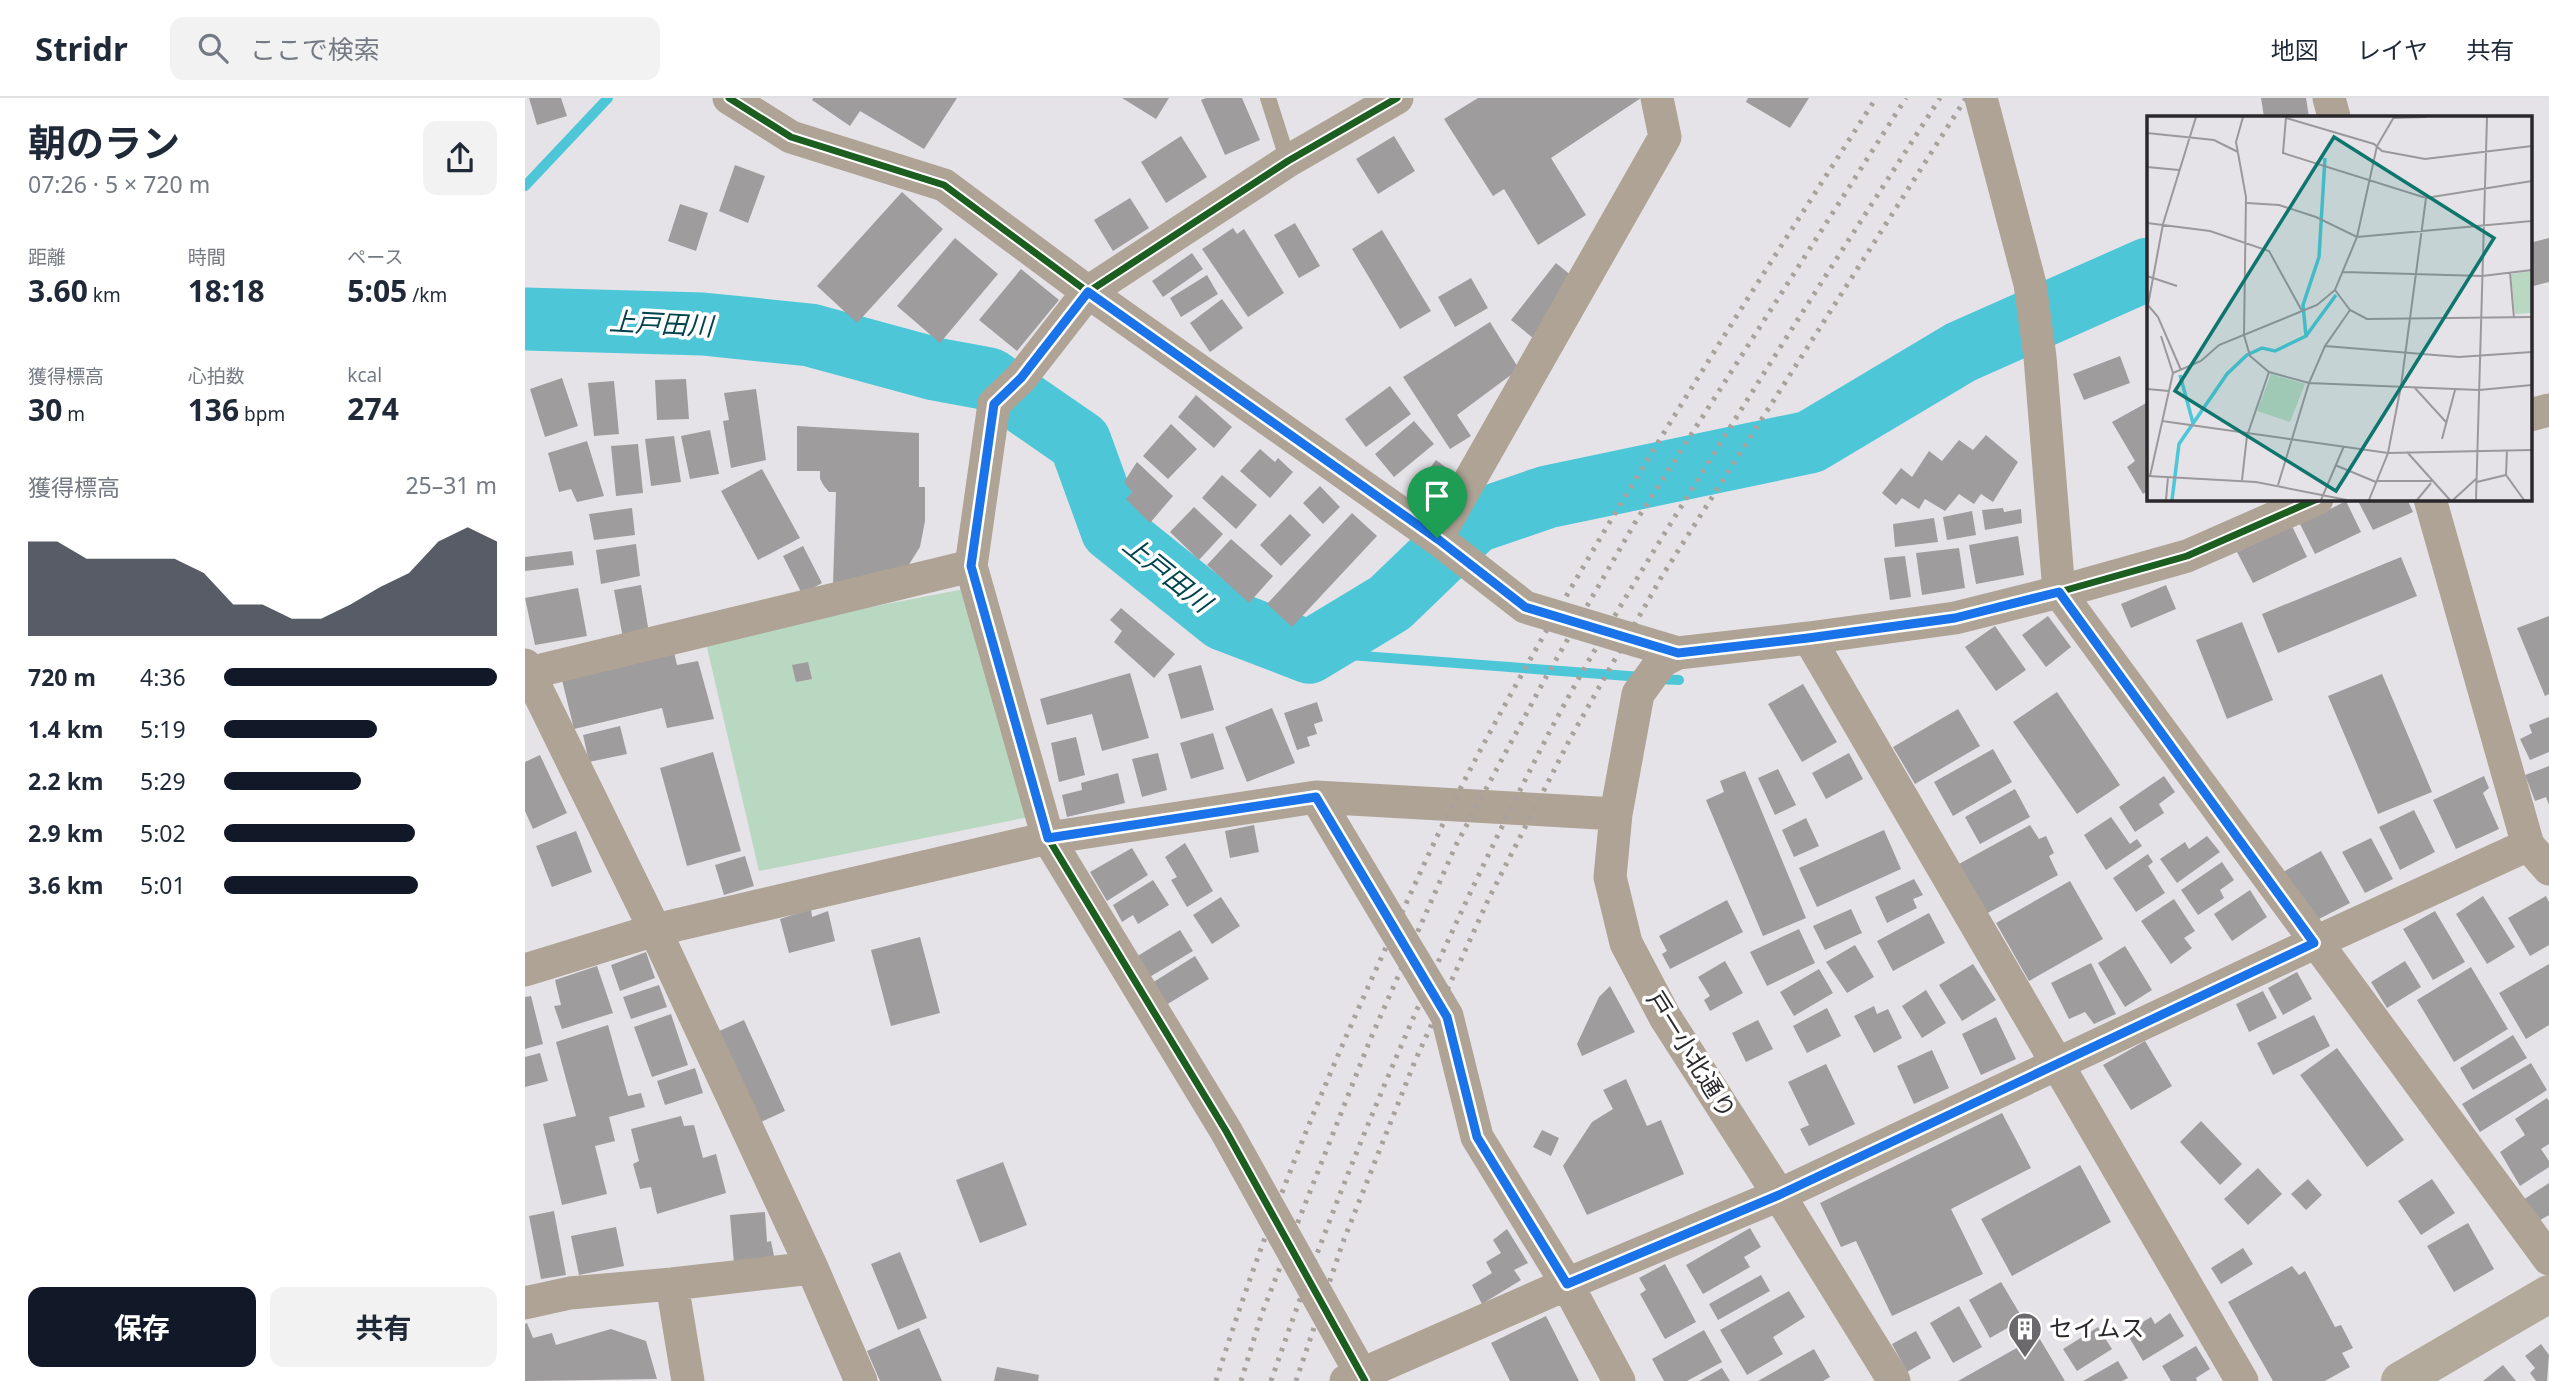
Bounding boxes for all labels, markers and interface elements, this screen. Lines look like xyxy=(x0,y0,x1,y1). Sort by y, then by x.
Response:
search box xyxy=(170,17,660,80)
text: Stridr xyxy=(35,26,128,71)
icon: search xyxy=(194,29,232,67)
text: ここで検索 xyxy=(250,31,380,67)
text: 地図 xyxy=(2271,33,2319,66)
text: レイヤ xyxy=(2357,33,2428,66)
text: 共有 xyxy=(2466,33,2514,66)
text: 朝のラン xyxy=(28,116,180,168)
inset map xyxy=(2147,116,2532,500)
button: share xyxy=(423,121,497,195)
text: 07:26 · 5 × 720 m xyxy=(28,168,210,200)
text: 距離 xyxy=(28,244,66,270)
text: 時間 xyxy=(188,244,226,270)
text: ペース xyxy=(347,244,403,270)
text: 3.60 xyxy=(28,270,88,311)
text: 18:18 xyxy=(188,270,265,311)
text: 5:05 xyxy=(347,270,407,311)
text: km xyxy=(88,282,121,308)
text: /km xyxy=(407,282,447,308)
water label: 上戸田川 xyxy=(608,302,717,344)
text: kcal xyxy=(347,362,382,388)
text: 獲得標高 xyxy=(28,363,104,389)
text: 心拍数 xyxy=(188,363,245,389)
text: 274 xyxy=(347,388,399,429)
text: 30 xyxy=(28,389,62,430)
text: 136 xyxy=(188,389,239,430)
text: m xyxy=(62,401,85,427)
text: bpm xyxy=(239,401,285,427)
pin xyxy=(1407,466,1467,538)
text: 25–31 m xyxy=(405,469,497,501)
text: 獲得標高 xyxy=(28,471,120,503)
icon: arrive xyxy=(1418,477,1456,515)
water label: 上戸田川 xyxy=(1116,527,1222,622)
text: 720 m xyxy=(28,661,96,693)
text: 4:36 xyxy=(140,661,186,693)
text: 1.4 km xyxy=(28,713,103,745)
text: 5:19 xyxy=(140,713,186,745)
text: 2.2 km xyxy=(28,765,103,797)
text: 5:29 xyxy=(140,765,186,797)
text: 2.9 km xyxy=(28,817,103,849)
text: 5:02 xyxy=(140,817,186,849)
text: 3.6 km xyxy=(28,869,103,901)
text: 5:01 xyxy=(140,869,186,901)
street label: 戸一小北通り xyxy=(1640,984,1744,1124)
button: 保存 xyxy=(28,1287,256,1367)
button: 共有 xyxy=(270,1287,497,1367)
building icon: セイムス xyxy=(2006,1310,2044,1359)
place label: セイムス xyxy=(2049,1311,2145,1344)

